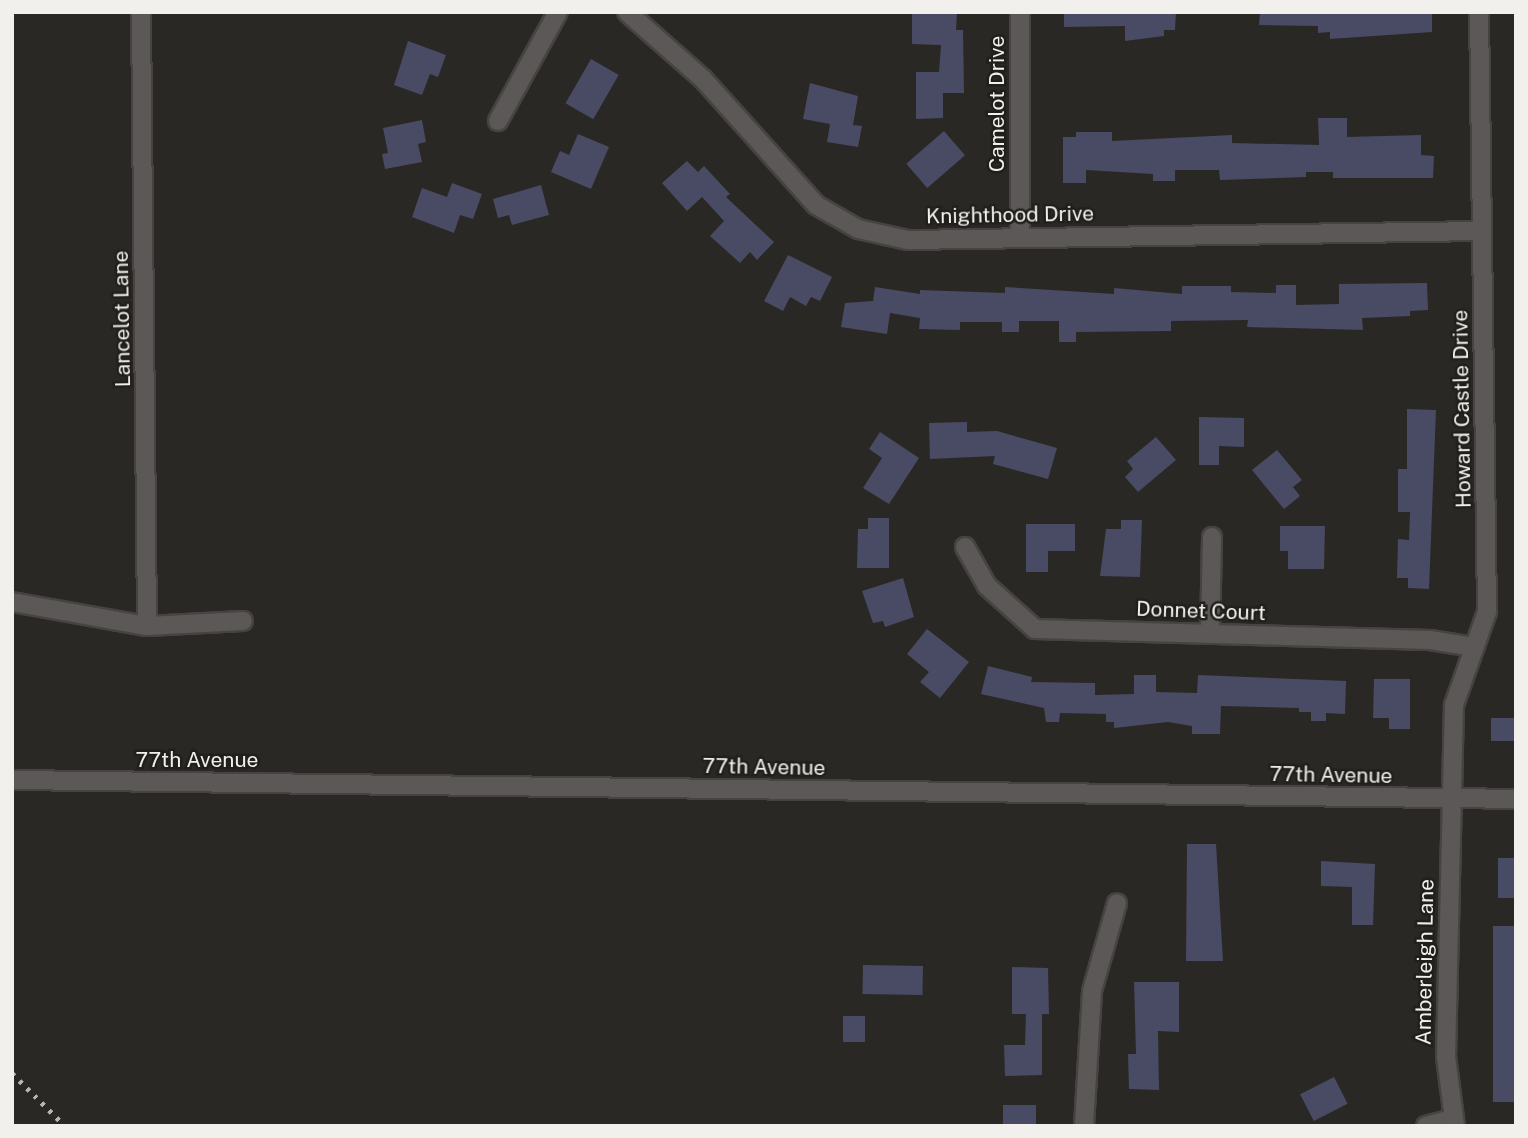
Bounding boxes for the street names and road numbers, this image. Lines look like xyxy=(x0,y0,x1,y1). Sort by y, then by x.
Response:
street label: Camelot Drive xyxy=(984,36,1010,172)
street label: Knighthood Drive xyxy=(926,201,1094,229)
street label: Lancelot Lane xyxy=(108,250,136,388)
street label: Howard Castle Drive xyxy=(1448,310,1476,508)
street label: Donnet Court xyxy=(1136,596,1266,626)
street label: 77th Avenue xyxy=(135,747,259,773)
street label: 77th Avenue xyxy=(702,753,826,781)
street label: 77th Avenue xyxy=(1269,761,1393,789)
street label: Amberleigh Lane xyxy=(1411,879,1439,1045)

